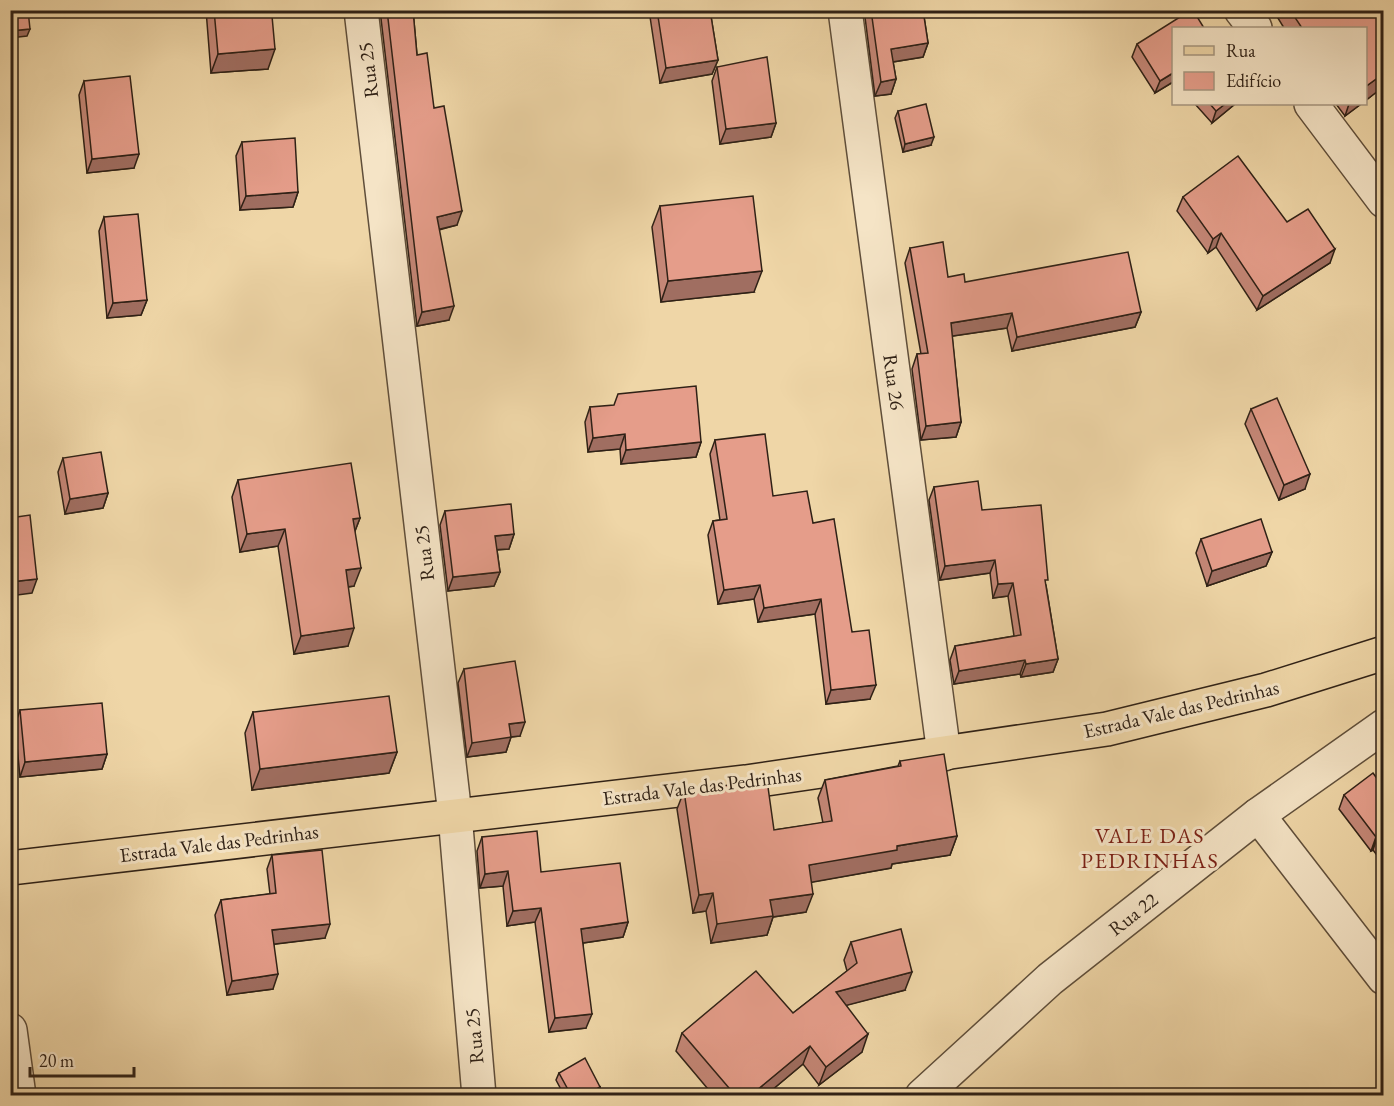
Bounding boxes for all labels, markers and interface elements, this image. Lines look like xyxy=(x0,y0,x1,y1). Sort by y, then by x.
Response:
legend xyxy=(1172,27,1367,105)
text: Rua xyxy=(1226,39,1256,62)
street label: Rua 25 xyxy=(352,41,384,99)
text: Edifício xyxy=(1226,69,1281,92)
street label: Rua 26 xyxy=(877,352,911,412)
street label: Rua 25 xyxy=(408,524,440,582)
street label: Estrada Vale das Pedrinhas xyxy=(1081,674,1281,744)
street label: Estrada Vale das Pedrinhas xyxy=(601,761,803,811)
street label: Estrada Vale das Pedrinhas xyxy=(118,818,320,868)
district label: VALE DAS PEDRINHAS xyxy=(1081,821,1219,875)
street label: Rua 22 xyxy=(1103,886,1163,941)
street label: Rua 25 xyxy=(459,1007,489,1065)
scale bar xyxy=(30,1040,134,1078)
text: 20 m xyxy=(39,1049,74,1072)

